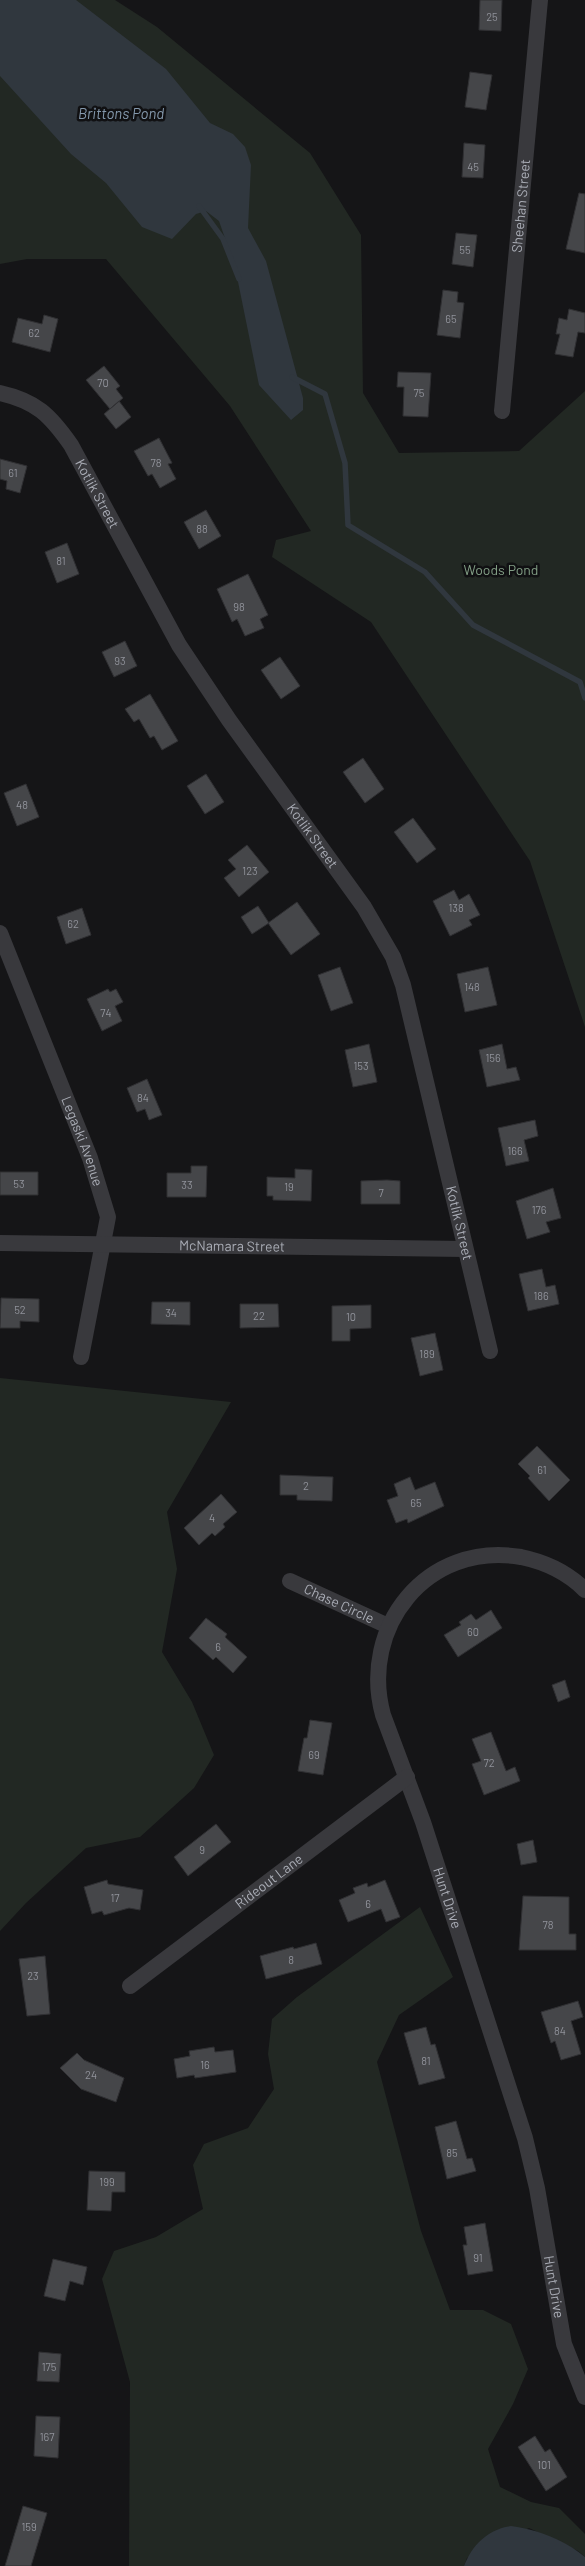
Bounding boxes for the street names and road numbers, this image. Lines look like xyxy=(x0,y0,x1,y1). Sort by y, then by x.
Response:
street label: Sheehan Street xyxy=(508,158,533,253)
street label: Kotlik Street xyxy=(72,456,123,531)
street label: Kotlik Street xyxy=(284,800,342,871)
street label: Legaski Avenue xyxy=(58,1094,107,1188)
street label: Kotlik Street xyxy=(443,1184,477,1262)
street label: McNamara Street xyxy=(179,1236,285,1255)
street label: Chase Circle xyxy=(302,1580,377,1627)
street label: Rideout Lane xyxy=(231,1850,306,1912)
street label: Hunt Drive xyxy=(430,1865,466,1930)
street label: Hunt Drive xyxy=(541,2254,568,2319)

